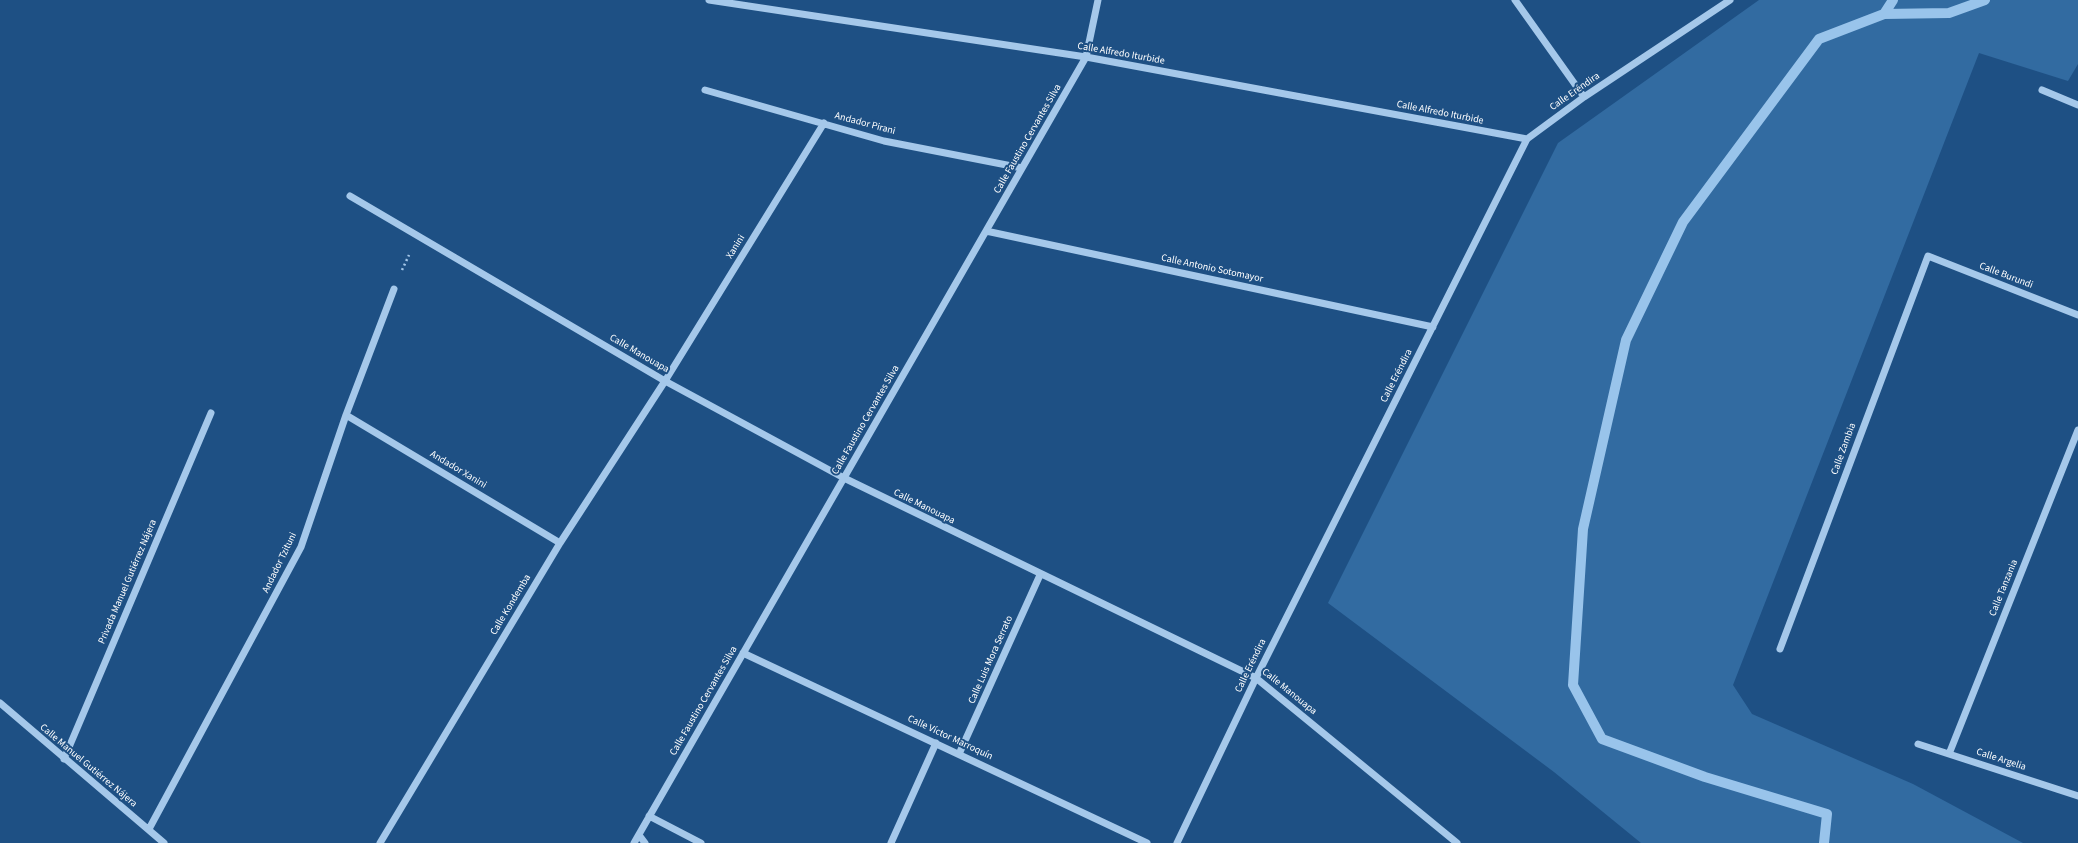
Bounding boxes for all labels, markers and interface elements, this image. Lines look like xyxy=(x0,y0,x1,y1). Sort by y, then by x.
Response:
street label: Calle Alfredo Iturbide xyxy=(1076,40,1166,68)
street label: Calle Eréndira xyxy=(1548,70,1602,114)
street label: Calle Faustino Cervantes Silva xyxy=(992,82,1064,196)
street label: Calle Alfredo Iturbide xyxy=(1395,99,1485,127)
street label: Andador Pirani xyxy=(833,110,897,138)
street label: Xanini xyxy=(724,233,748,261)
street label: Calle Antonio Sotomayor xyxy=(1160,252,1264,286)
street label: Calle Burundi xyxy=(1977,260,2035,292)
street label: Calle Manouapa xyxy=(607,332,671,376)
street label: Calle Eréndira xyxy=(1378,347,1416,405)
street label: Calle Faustino Cervantes Silva xyxy=(830,363,902,477)
street label: Calle Zambia xyxy=(1829,421,1859,477)
street label: Andador Xanini xyxy=(428,448,488,492)
street label: Calle Manouapa xyxy=(891,487,957,527)
street label: Privada Manuel Gutiérrez Nájera xyxy=(96,518,160,646)
street label: Andador Tzituni xyxy=(260,531,300,595)
street label: Calle Tanzania xyxy=(1987,558,2021,618)
street label: Calle Kondemba xyxy=(488,572,534,638)
street label: Calle Luis Mora Serrato xyxy=(966,614,1016,706)
street label: Calle Eréndira xyxy=(1233,637,1269,695)
street label: Calle Faustino Cervantes Silva xyxy=(668,644,740,758)
street label: Calle Manouapa xyxy=(1259,666,1319,718)
street label: Calle Víctor Marroquín xyxy=(905,713,995,763)
street label: Calle Manuel Gutiérrez Nájera xyxy=(37,722,139,810)
street label: Calle Argelia xyxy=(1975,746,2027,774)

